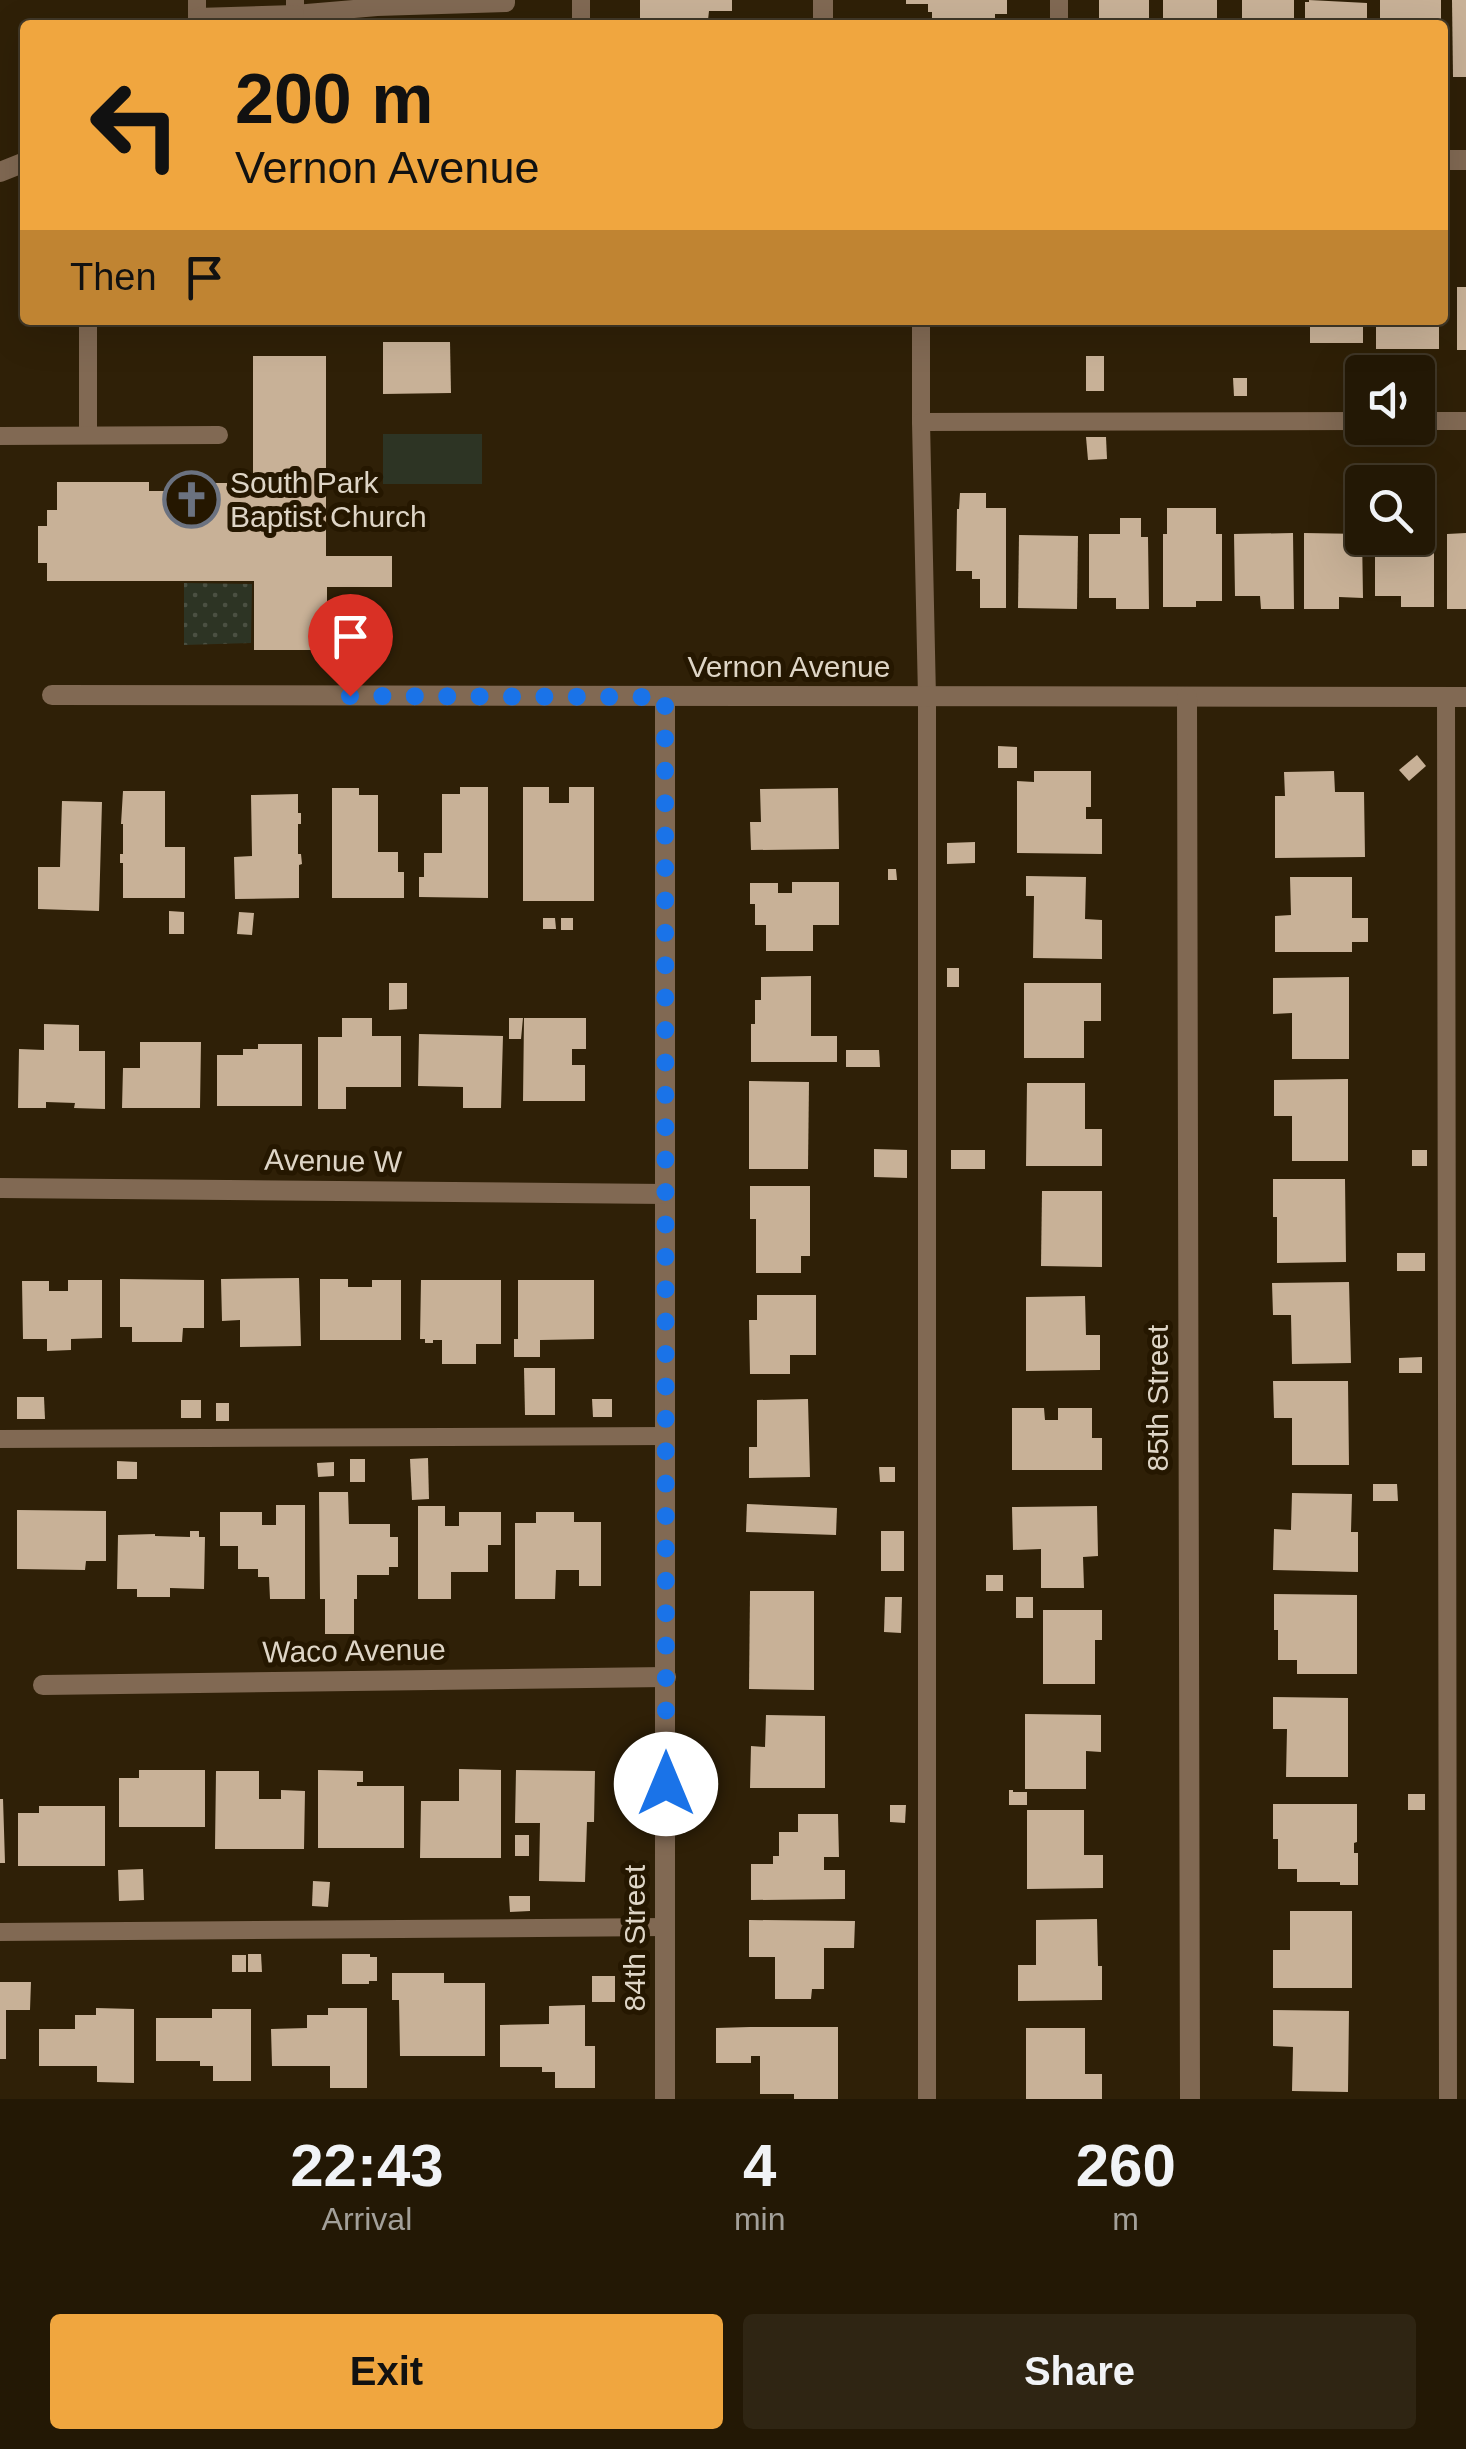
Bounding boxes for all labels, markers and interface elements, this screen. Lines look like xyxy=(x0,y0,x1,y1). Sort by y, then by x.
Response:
icon: left xyxy=(70,60,200,190)
text: 200 m xyxy=(235,60,433,138)
text: Vernon Avenue xyxy=(235,142,539,193)
icon: arrive xyxy=(177,250,232,305)
text: Then xyxy=(70,256,157,298)
map controls xyxy=(1345,355,1435,555)
button: sound xyxy=(1345,355,1435,445)
button: search xyxy=(1345,465,1435,555)
place label: South Park Baptist Church xyxy=(230,466,427,533)
church icon: South Park Baptist Church xyxy=(161,470,221,530)
pin xyxy=(308,594,393,697)
icon: arrive xyxy=(323,609,378,664)
street label: Vernon Avenue xyxy=(688,650,890,683)
street label: Avenue W xyxy=(264,1143,403,1178)
street label: 85th Street xyxy=(1141,1324,1174,1471)
street label: Waco Avenue xyxy=(262,1632,446,1669)
position arrow xyxy=(614,1732,718,1836)
street label: 84th Street xyxy=(618,1864,651,2011)
text: 22:43 xyxy=(290,2132,444,2199)
text: 4 xyxy=(743,2132,776,2199)
text: 260 xyxy=(1076,2132,1176,2199)
text: Arrival xyxy=(322,2201,412,2237)
text: min xyxy=(734,2201,785,2237)
text: m xyxy=(1112,2201,1139,2237)
button: Exit xyxy=(50,2314,723,2429)
button: Share xyxy=(743,2314,1416,2429)

